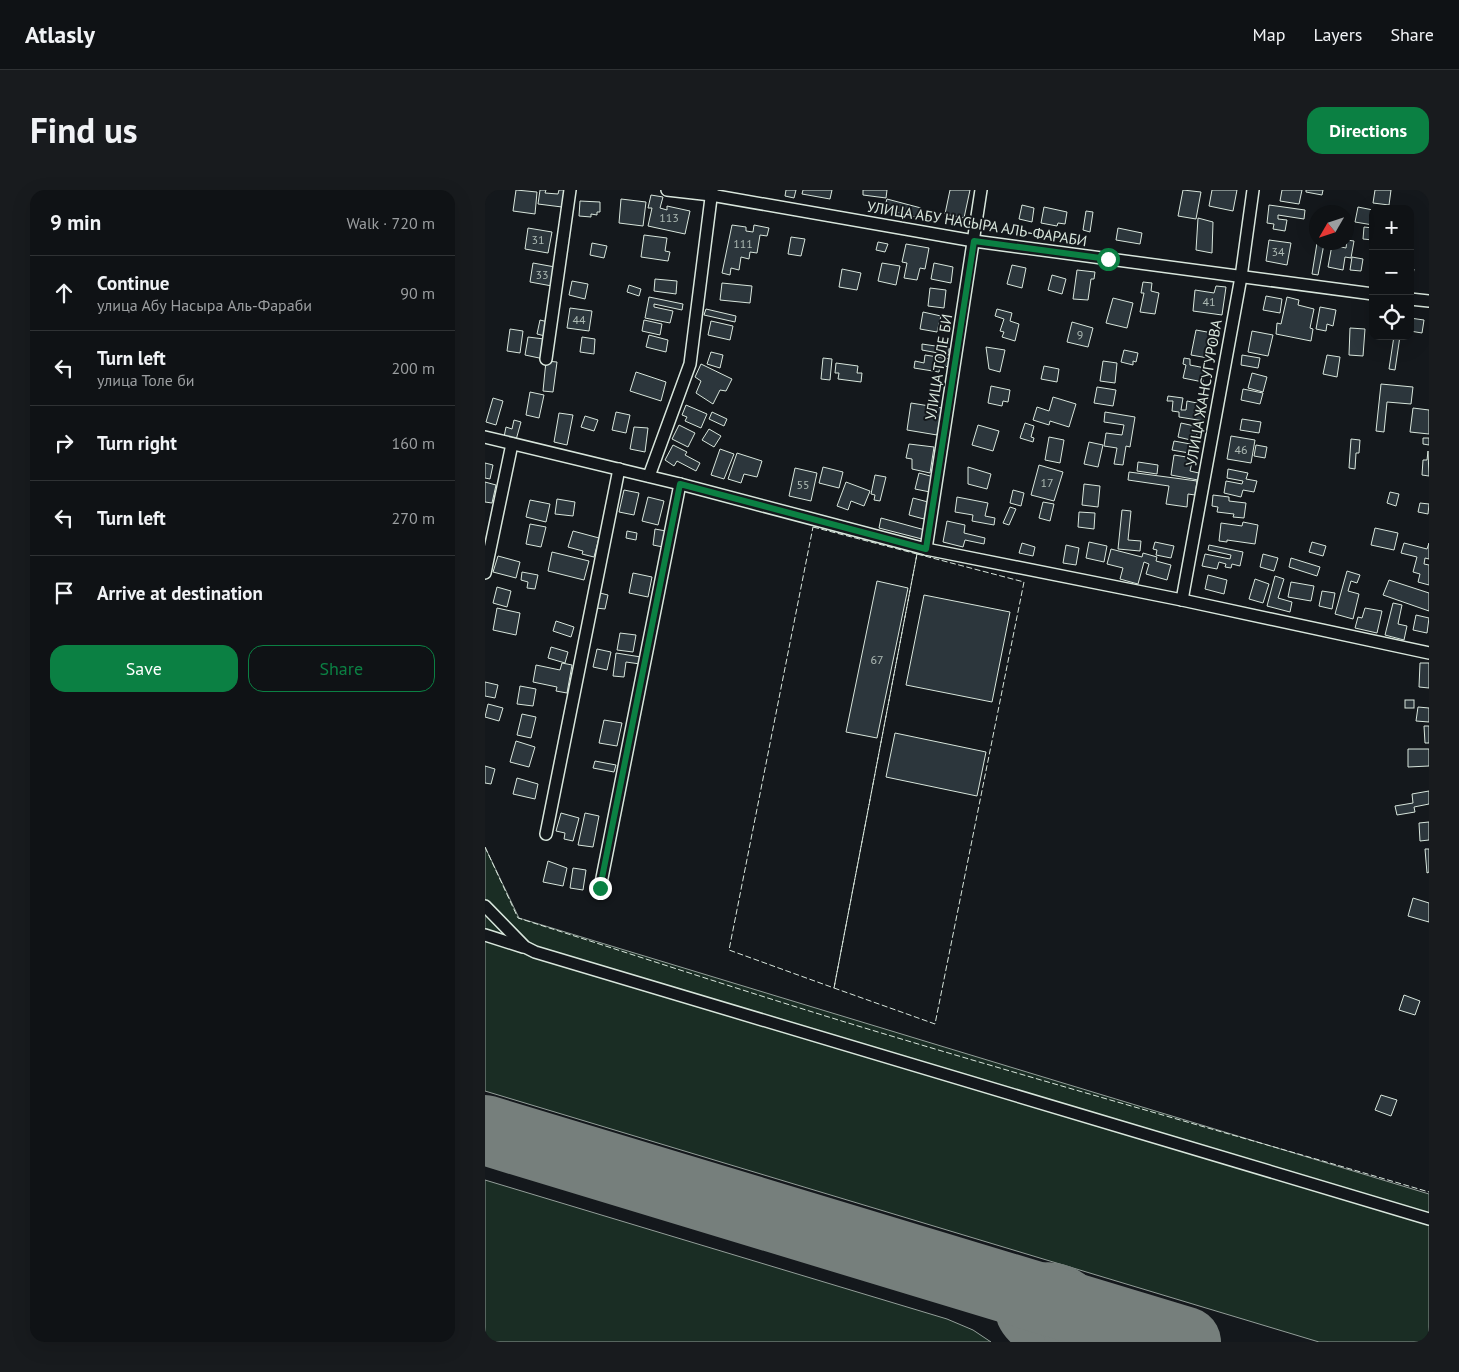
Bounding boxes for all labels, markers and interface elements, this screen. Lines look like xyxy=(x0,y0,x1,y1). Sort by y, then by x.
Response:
text: Atlasly xyxy=(25,19,95,50)
text: Map xyxy=(1253,23,1285,46)
text: Layers xyxy=(1313,23,1362,46)
text: Share xyxy=(1390,23,1434,46)
text: Find us xyxy=(30,107,138,153)
button: Directions xyxy=(1307,107,1429,154)
street label: УЛИЦА АБУ НАСЫРА АЛЬ-ФАРАБИ xyxy=(866,197,1088,250)
north arrow xyxy=(1309,205,1354,250)
map controls xyxy=(1369,205,1414,340)
button: + xyxy=(1369,205,1414,250)
text: 9 min xyxy=(50,209,101,236)
house number: 113 xyxy=(659,210,679,225)
text: Walk · 720 m xyxy=(346,213,435,233)
house number: 31 xyxy=(531,232,545,247)
house number: 111 xyxy=(733,236,753,251)
house number: 34 xyxy=(1271,244,1285,259)
route start xyxy=(1097,248,1120,271)
button: − xyxy=(1369,250,1414,295)
house number: 33 xyxy=(535,267,549,282)
text: Continue xyxy=(97,271,169,295)
icon: ahead xyxy=(50,279,78,307)
text: 90 m xyxy=(400,283,435,303)
house number: 41 xyxy=(1202,294,1216,309)
text: улица Абу Насыра Аль-Фараби xyxy=(97,295,312,315)
button: locate xyxy=(1369,295,1414,340)
house number: 44 xyxy=(572,312,586,327)
street label: УЛИЦА ТОЛЕ БИ xyxy=(921,313,956,421)
street label: УЛИЦА ЖАНСУГУРОВА xyxy=(1181,318,1226,468)
house number: 9 xyxy=(1077,327,1083,342)
text: Turn left xyxy=(97,346,166,370)
icon: left xyxy=(50,354,78,382)
text: 200 m xyxy=(392,358,435,378)
text: улица Толе би xyxy=(97,370,195,390)
icon: right xyxy=(50,429,78,457)
text: Turn right xyxy=(97,431,177,455)
text: 160 m xyxy=(392,433,435,453)
house number: 46 xyxy=(1234,442,1248,457)
house number: 17 xyxy=(1040,475,1054,490)
house number: 55 xyxy=(796,477,810,492)
icon: left xyxy=(50,504,78,532)
text: Turn left xyxy=(97,506,166,530)
text: 270 m xyxy=(392,508,435,528)
icon: arrive xyxy=(50,579,78,607)
text: Arrive at destination xyxy=(97,581,263,605)
button: Save xyxy=(50,645,238,692)
button: Share xyxy=(248,645,435,692)
house number: 67 xyxy=(870,652,884,667)
route end xyxy=(589,877,612,900)

